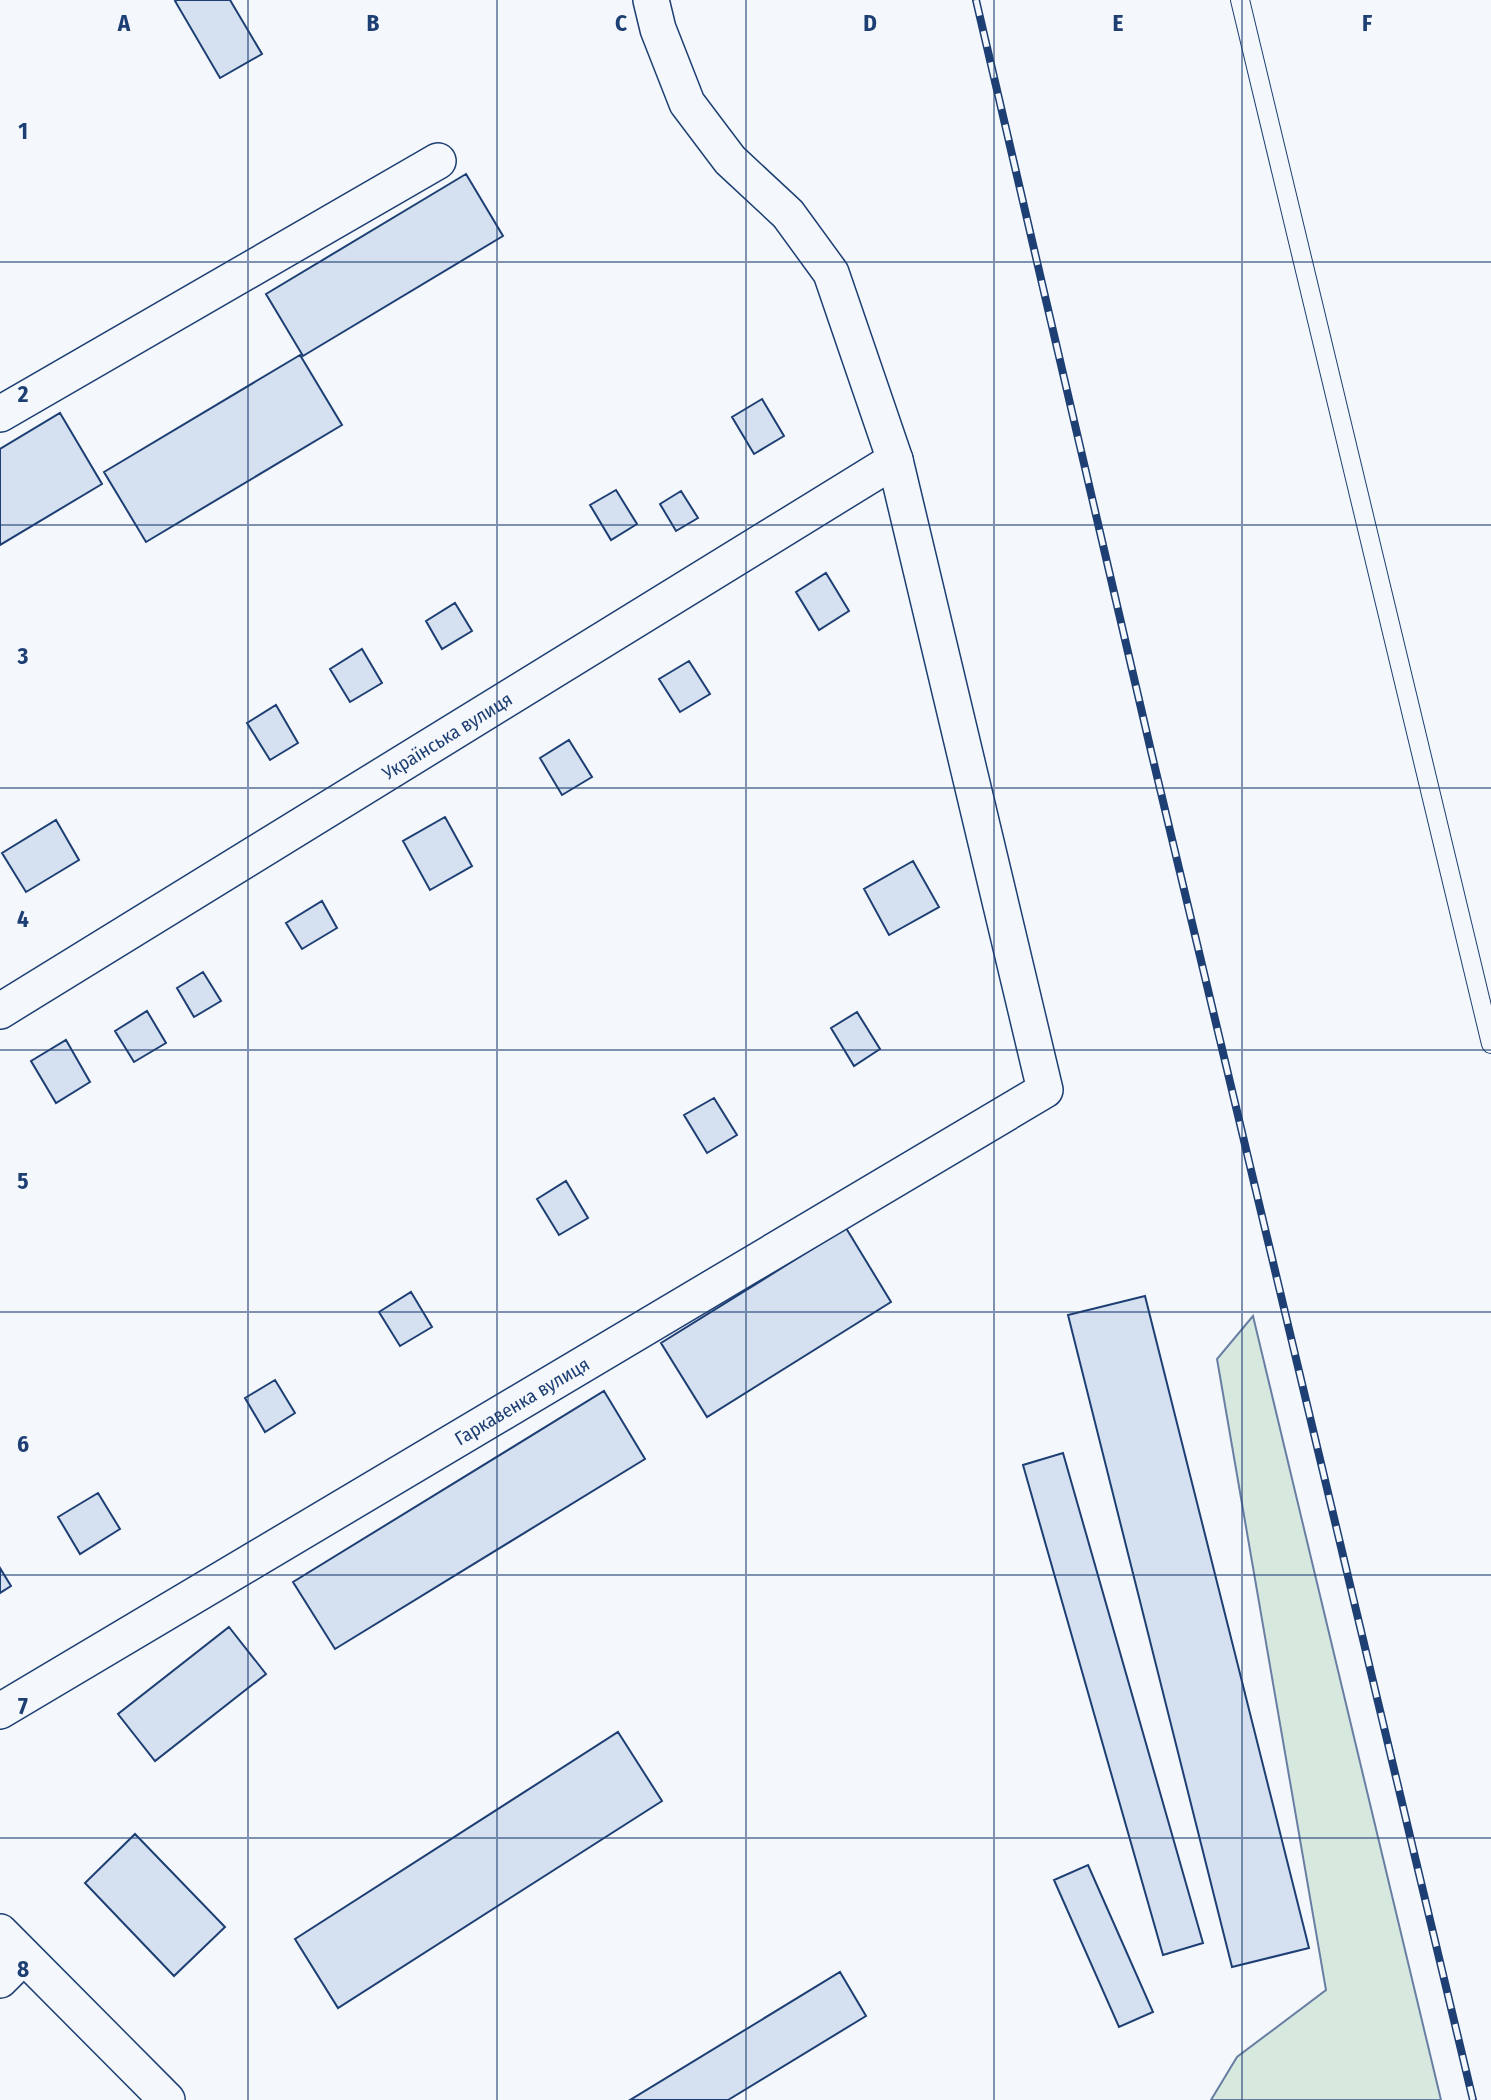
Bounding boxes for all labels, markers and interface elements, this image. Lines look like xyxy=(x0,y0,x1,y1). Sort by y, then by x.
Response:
text: A xyxy=(117,9,131,37)
text: B xyxy=(367,9,380,37)
text: C xyxy=(615,9,627,37)
text: D xyxy=(863,9,877,37)
text: E xyxy=(1113,9,1124,37)
text: F xyxy=(1362,9,1372,37)
text: 1 xyxy=(18,117,28,145)
text: 2 xyxy=(17,380,29,408)
text: 3 xyxy=(17,642,29,670)
street label: Українська вулиця xyxy=(377,687,516,785)
text: 4 xyxy=(17,905,29,933)
text: 5 xyxy=(17,1167,29,1195)
street label: Гаркавенка вулиця xyxy=(450,1352,593,1450)
text: 6 xyxy=(17,1430,29,1458)
text: 7 xyxy=(18,1692,28,1720)
text: 8 xyxy=(17,1955,29,1983)

